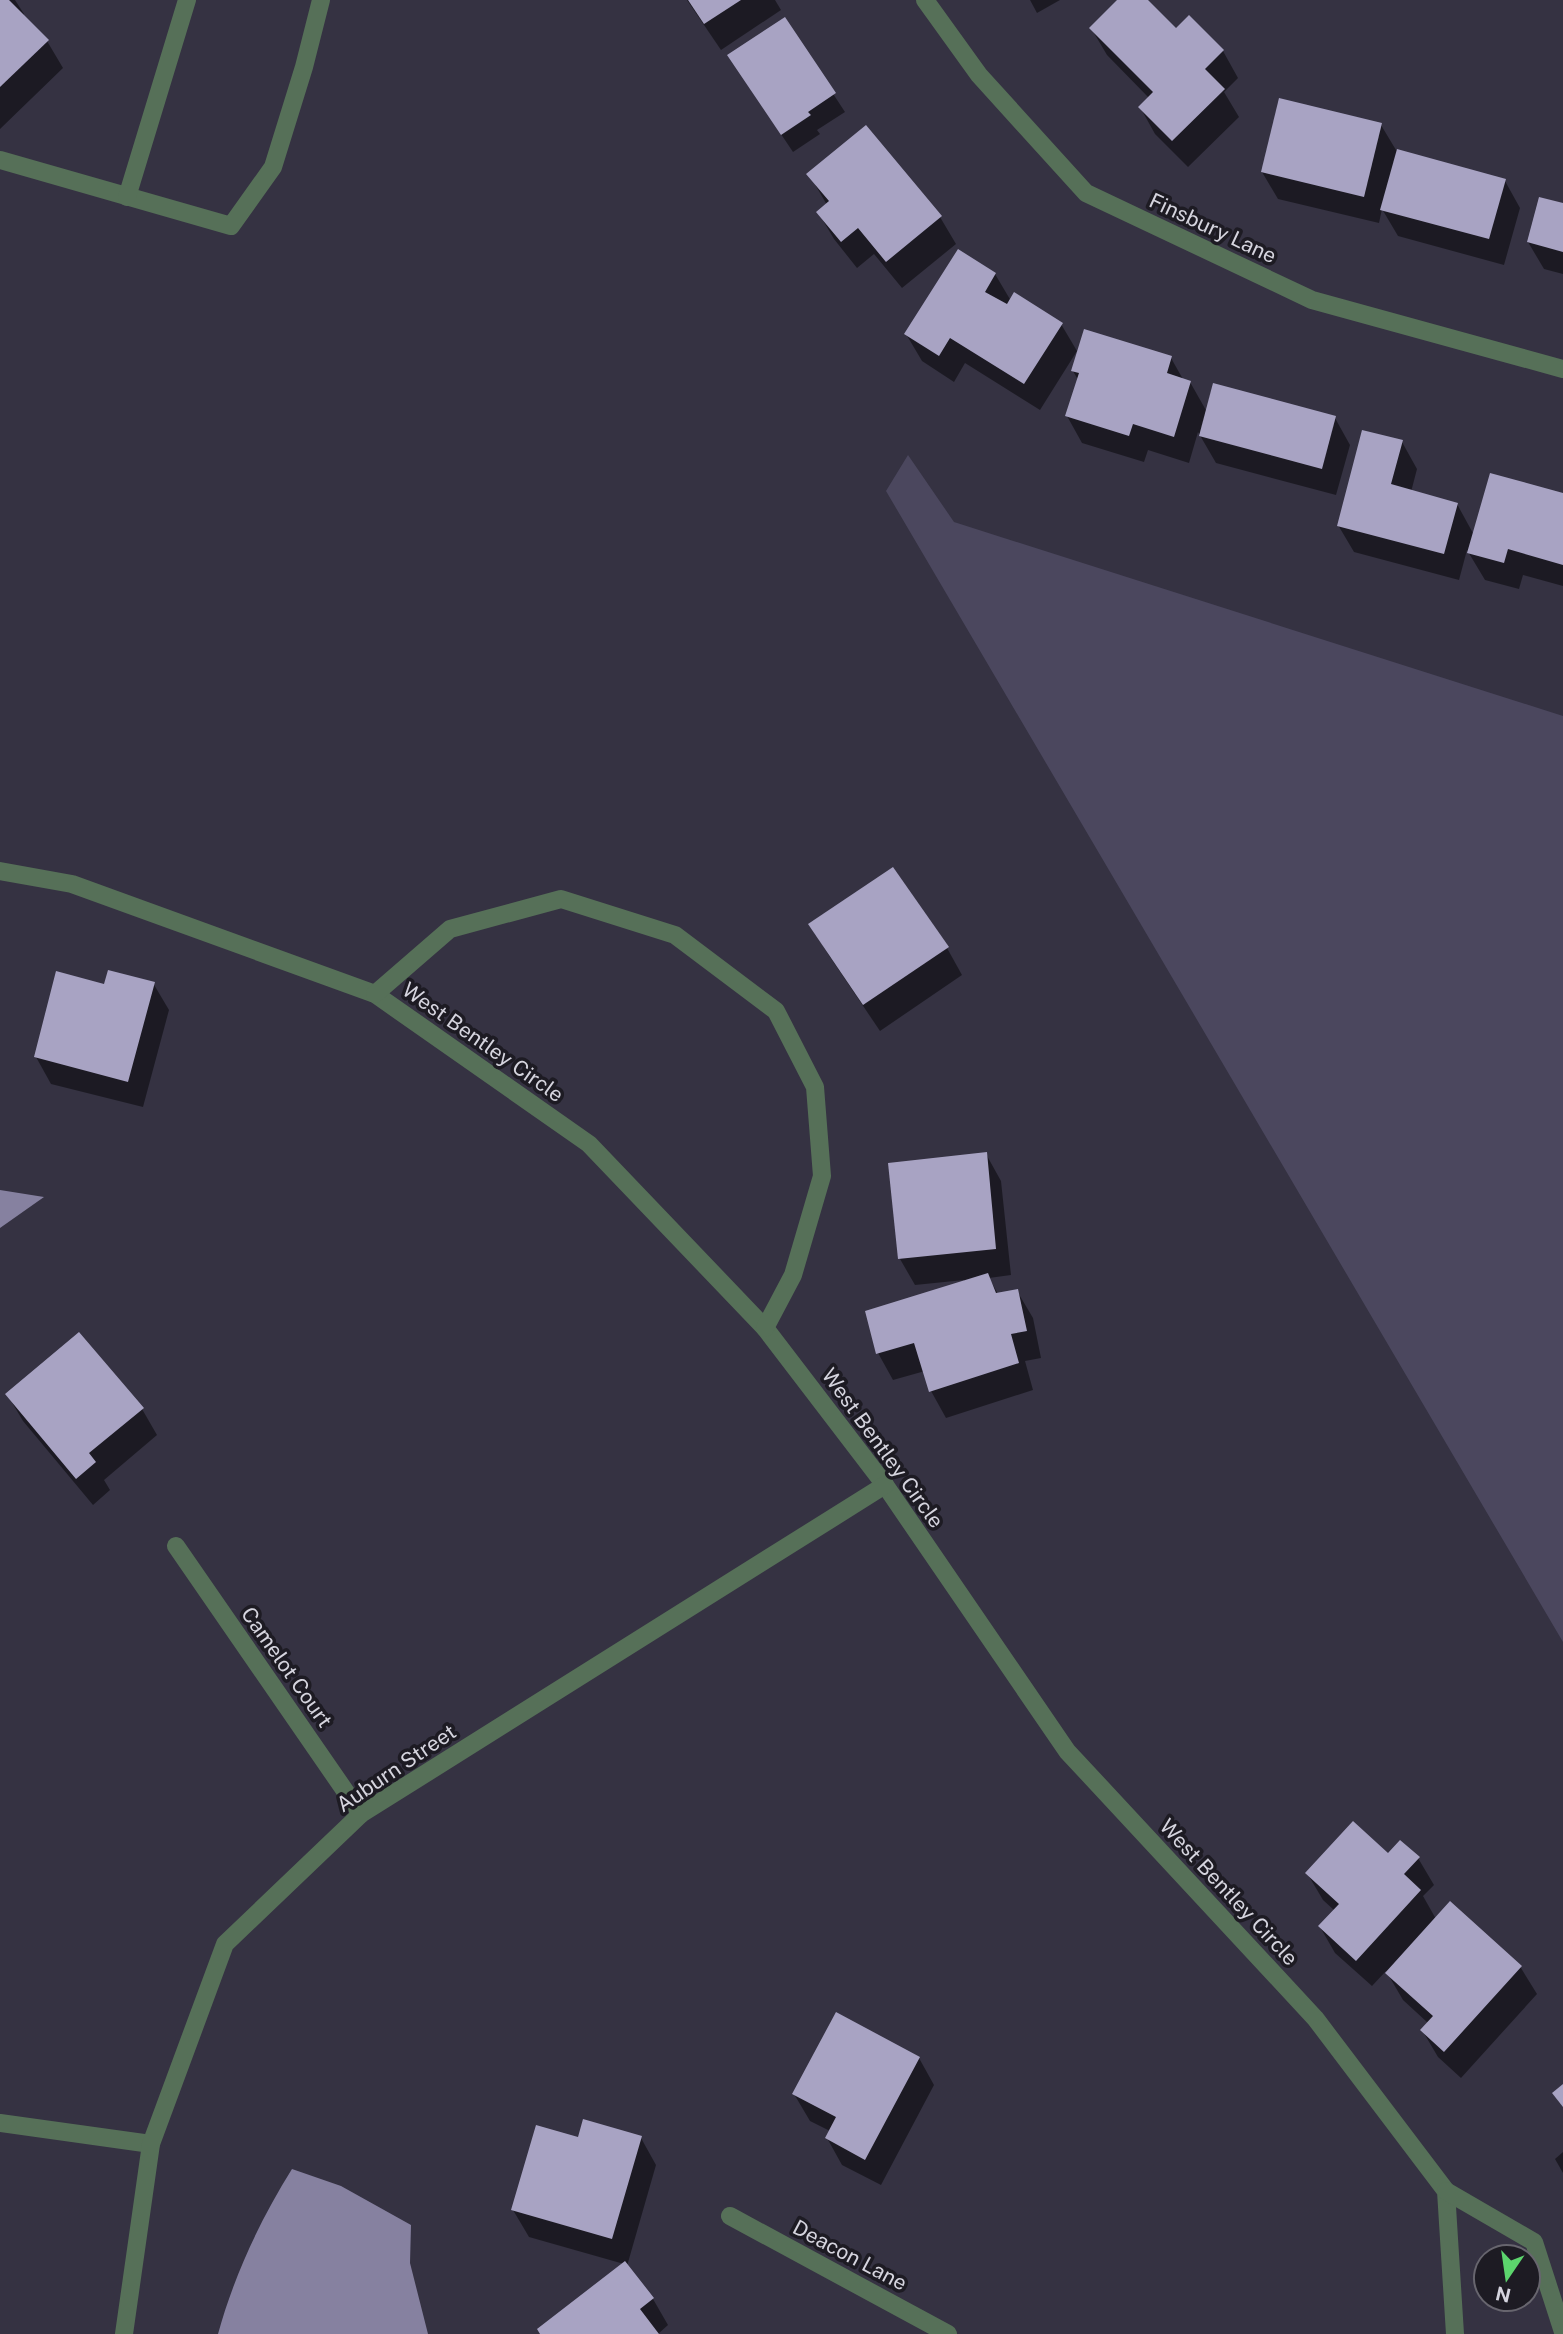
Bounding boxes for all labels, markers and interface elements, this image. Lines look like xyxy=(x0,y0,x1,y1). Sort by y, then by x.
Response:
street label: Finsbury Lane xyxy=(1145,188,1281,268)
street label: West Bentley Circle xyxy=(398,977,568,1107)
street label: West Bentley Circle xyxy=(817,1363,949,1533)
street label: Camelot Court xyxy=(236,1602,338,1732)
street label: Auburn Street xyxy=(332,1719,460,1817)
street label: West Bentley Circle xyxy=(1155,1814,1303,1970)
street label: Deacon Lane xyxy=(789,2214,911,2296)
north arrow xyxy=(1472,2243,1542,2313)
text: N xyxy=(1493,2282,1513,2307)

